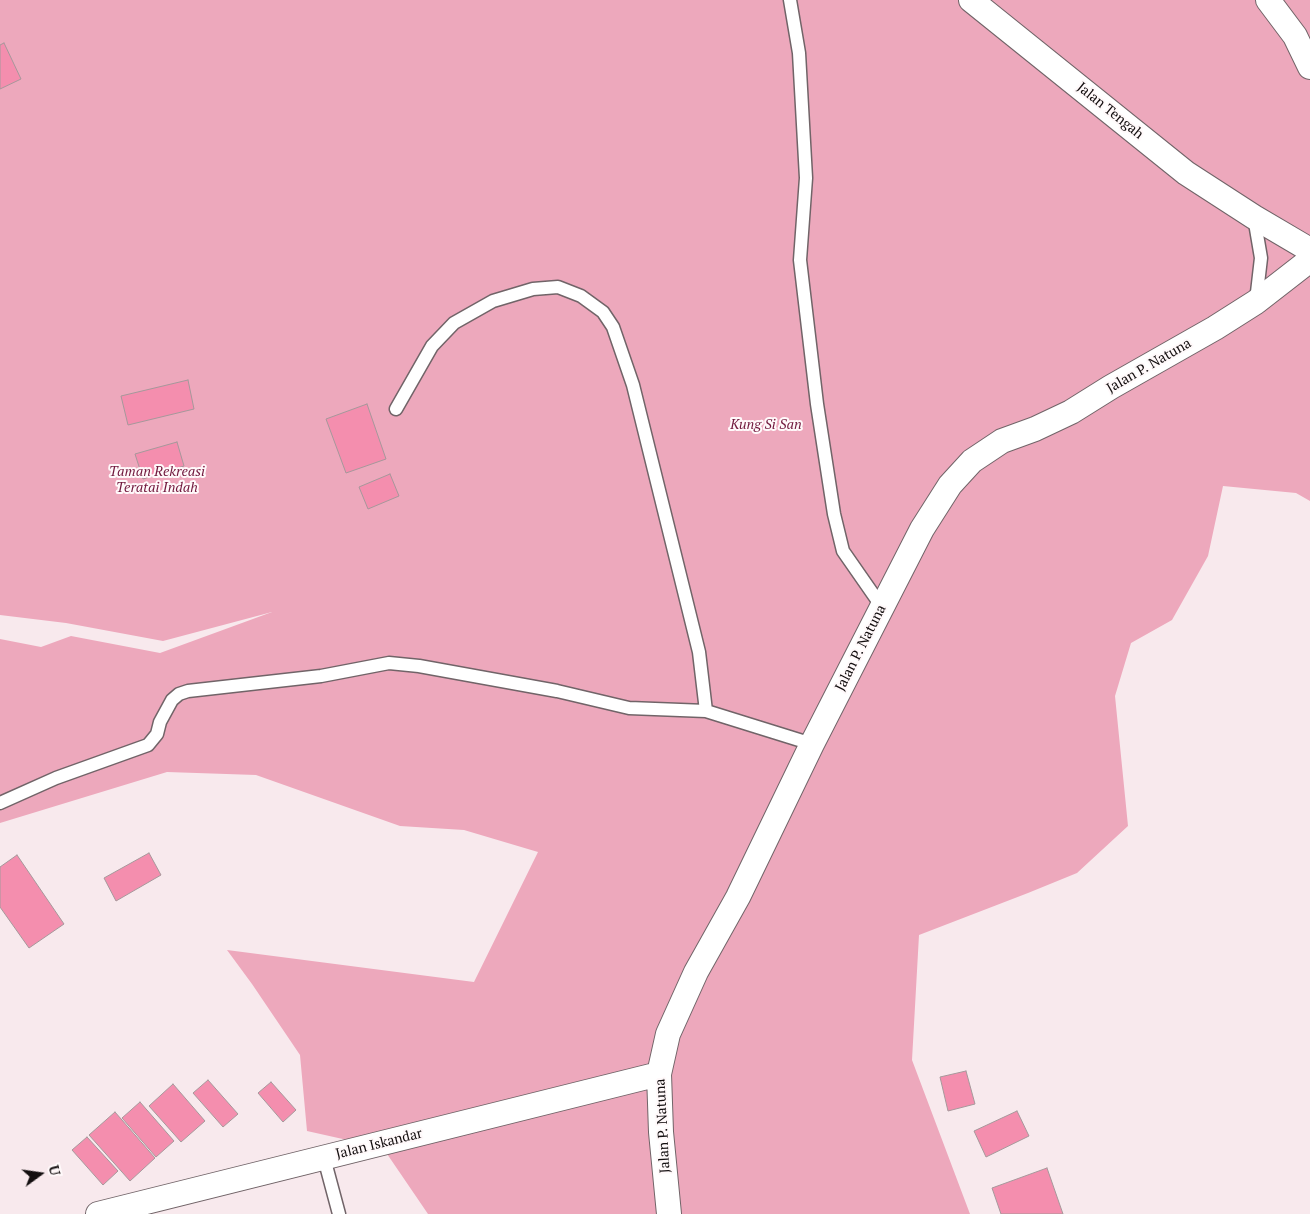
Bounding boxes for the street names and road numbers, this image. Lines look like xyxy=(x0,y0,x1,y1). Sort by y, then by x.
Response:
street label: Jalan Tengah xyxy=(1073,79,1147,143)
street label: Jalan P. Natuna xyxy=(1104,335,1194,397)
street label: Jalan P. Natuna xyxy=(832,602,890,694)
street label: Jalan P. Natuna xyxy=(652,1078,674,1174)
street label: Jalan Iskandar xyxy=(334,1125,424,1163)

